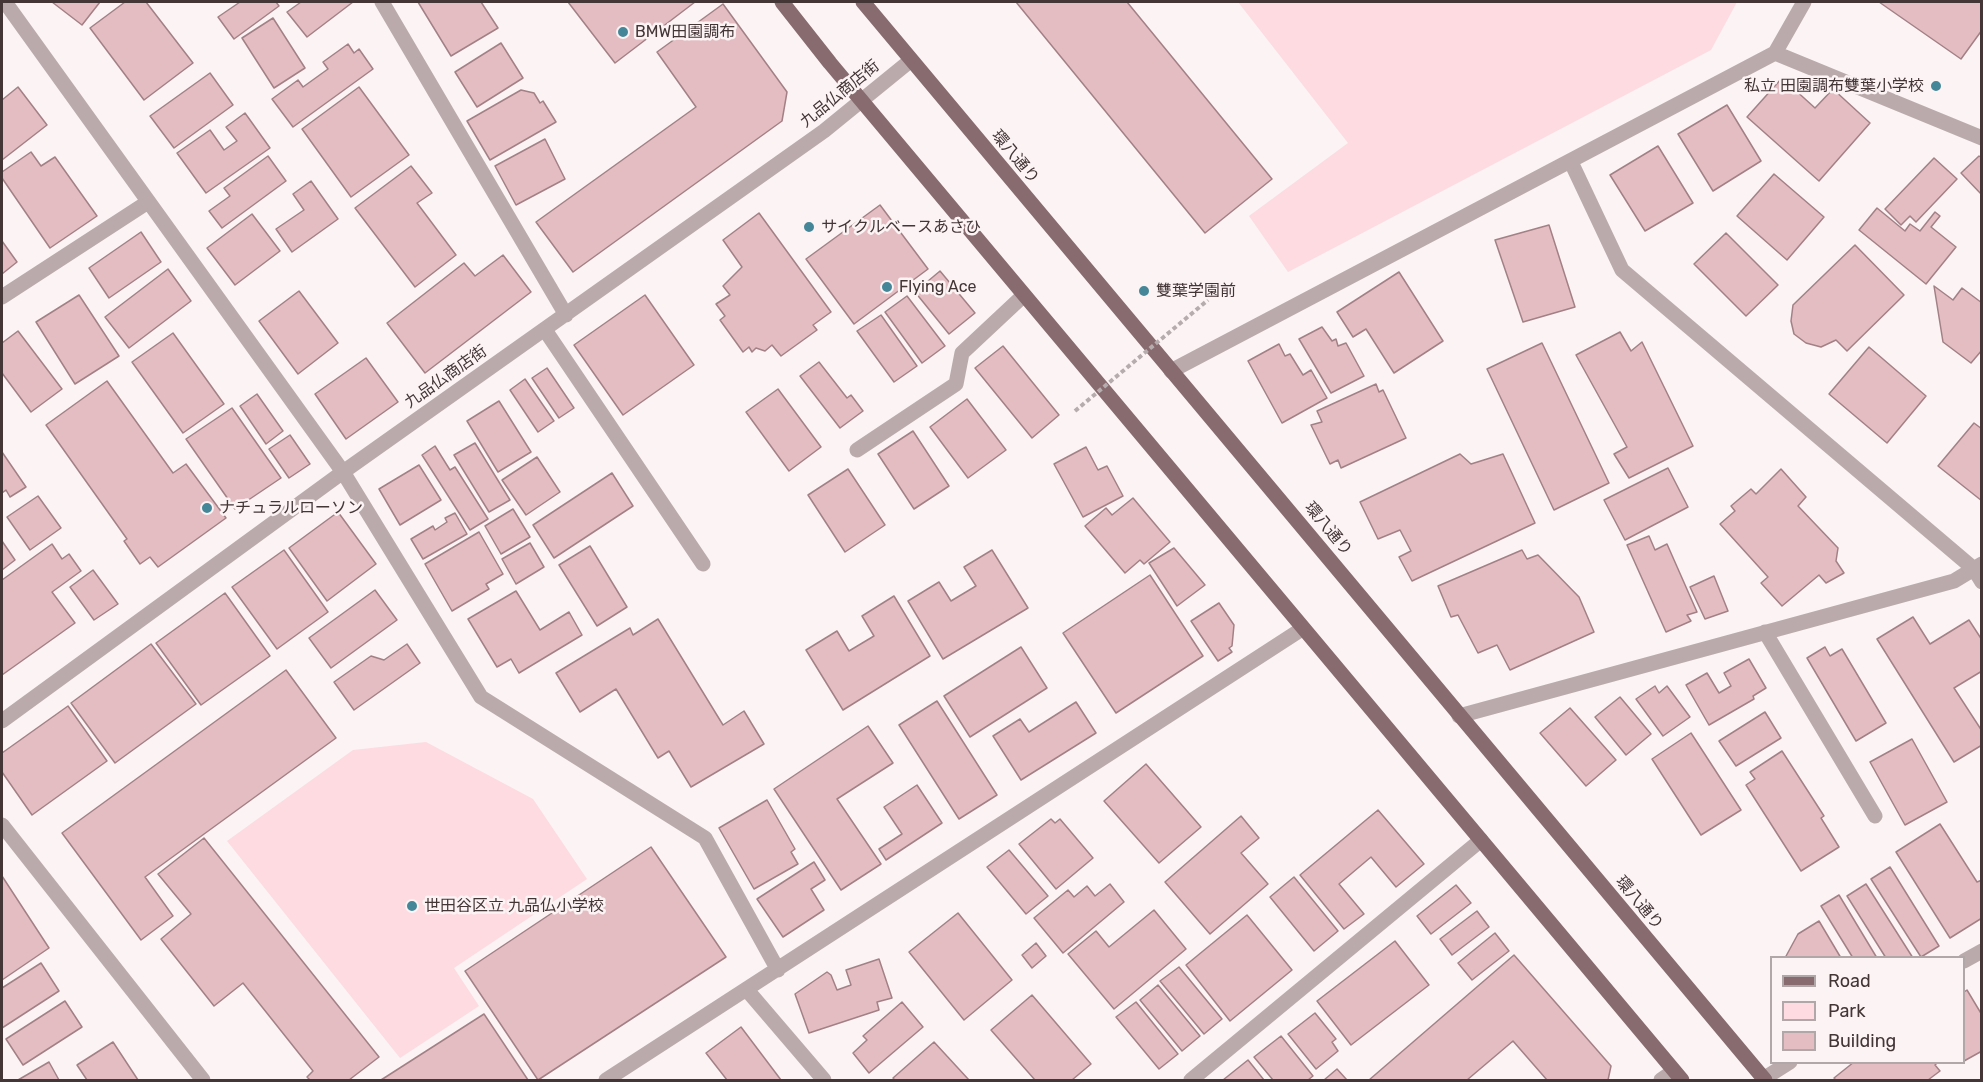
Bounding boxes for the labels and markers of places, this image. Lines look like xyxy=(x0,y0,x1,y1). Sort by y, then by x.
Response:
place label: BMW田園調布 xyxy=(635,22,735,42)
marker: BMW田園調布 xyxy=(616,25,630,39)
place label: 私立 田園調布雙葉小学校 xyxy=(1744,76,1924,96)
marker: 私立 田園調布雙葉小学校 xyxy=(1929,79,1943,93)
place label: サイクルベースあさひ xyxy=(821,217,981,237)
marker: サイクルベースあさひ xyxy=(802,220,816,234)
place label: Flying Ace xyxy=(899,277,977,297)
marker: Flying Ace xyxy=(880,280,894,294)
place label: 雙葉学園前 xyxy=(1156,281,1236,301)
marker: 雙葉学園前 xyxy=(1137,284,1151,298)
place label: ナチュラルローソン xyxy=(219,498,363,518)
marker: ナチュラルローソン xyxy=(200,501,214,515)
place label: 世田谷区立 九品仏小学校 xyxy=(424,896,604,916)
marker: 世田谷区立 九品仏小学校 xyxy=(405,899,419,913)

